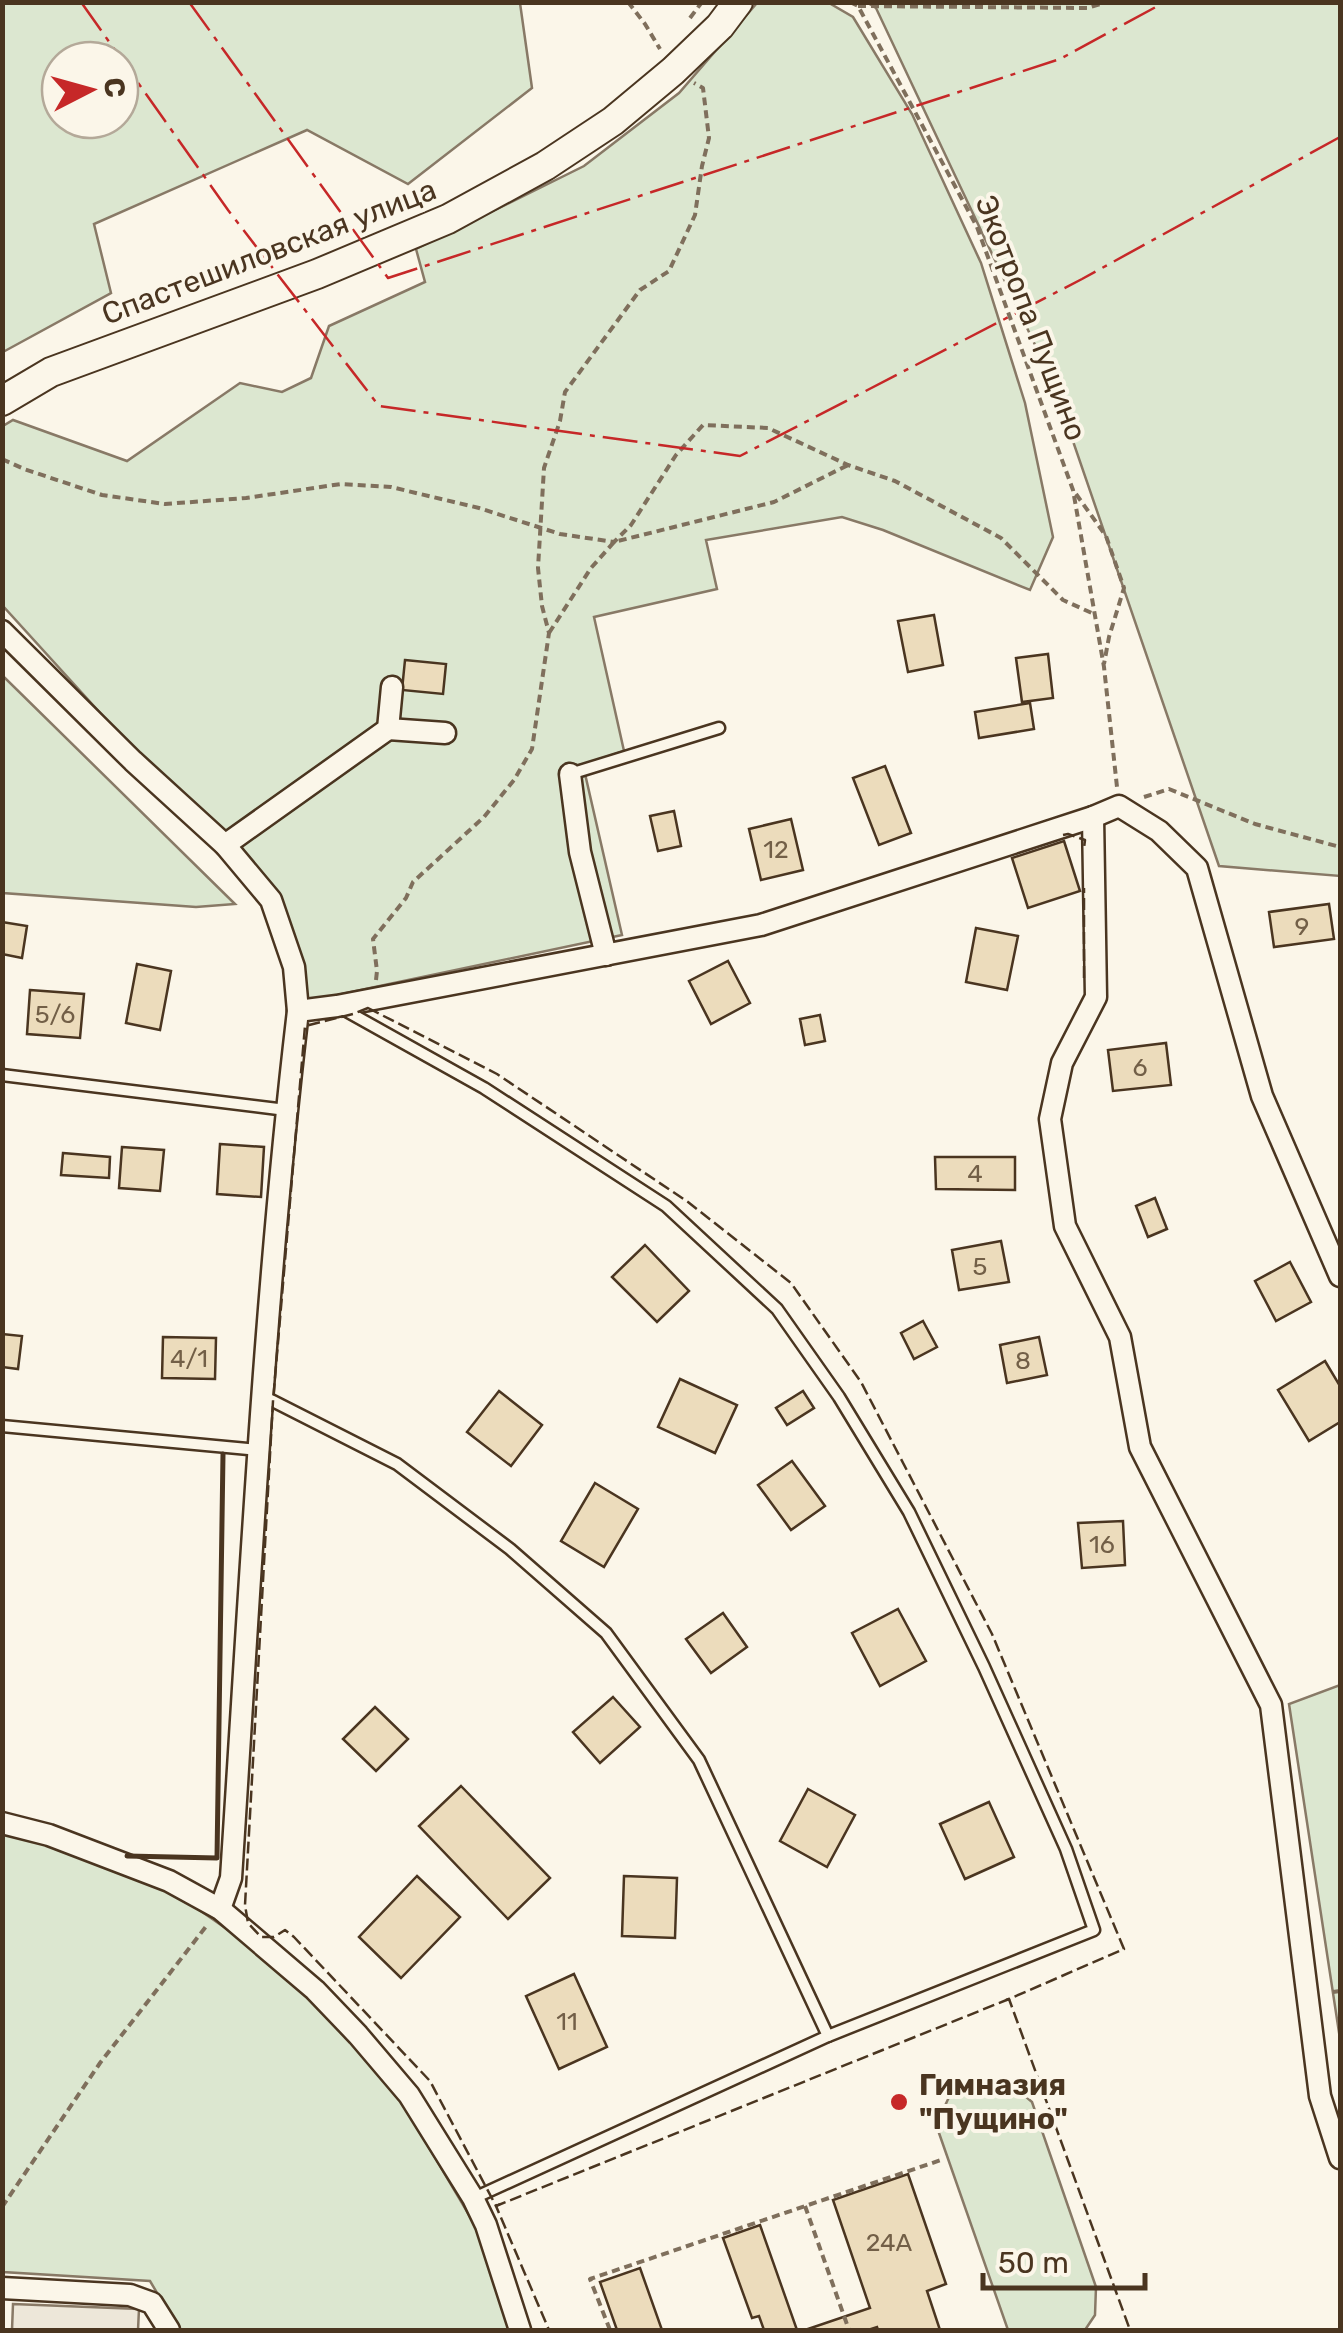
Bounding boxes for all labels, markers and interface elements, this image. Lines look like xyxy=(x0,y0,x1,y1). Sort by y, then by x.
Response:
north arrow xyxy=(40,40,140,140)
text: С xyxy=(97,76,132,99)
street label: Спастешиловская улица xyxy=(97,171,441,333)
street label: Экотропа Пущино xyxy=(968,190,1094,446)
house number: 12 xyxy=(763,835,789,864)
house number: 9 xyxy=(1295,912,1309,941)
house number: 5/6 xyxy=(35,1000,75,1029)
house number: 6 xyxy=(1132,1053,1148,1082)
house number: 4 xyxy=(967,1159,983,1188)
house number: 5 xyxy=(973,1252,987,1281)
house number: 4/1 xyxy=(170,1344,208,1373)
house number: 8 xyxy=(1015,1346,1031,1375)
house number: 16 xyxy=(1089,1530,1115,1559)
house number: 11 xyxy=(556,2007,578,2036)
place label: Гимназия "Пущино" xyxy=(919,2067,1068,2137)
marker: Гимназия "Пущино" xyxy=(888,2091,910,2113)
house number: 24А xyxy=(866,2228,913,2257)
scale bar xyxy=(983,2228,1146,2290)
text: 50 m xyxy=(998,2245,1069,2281)

